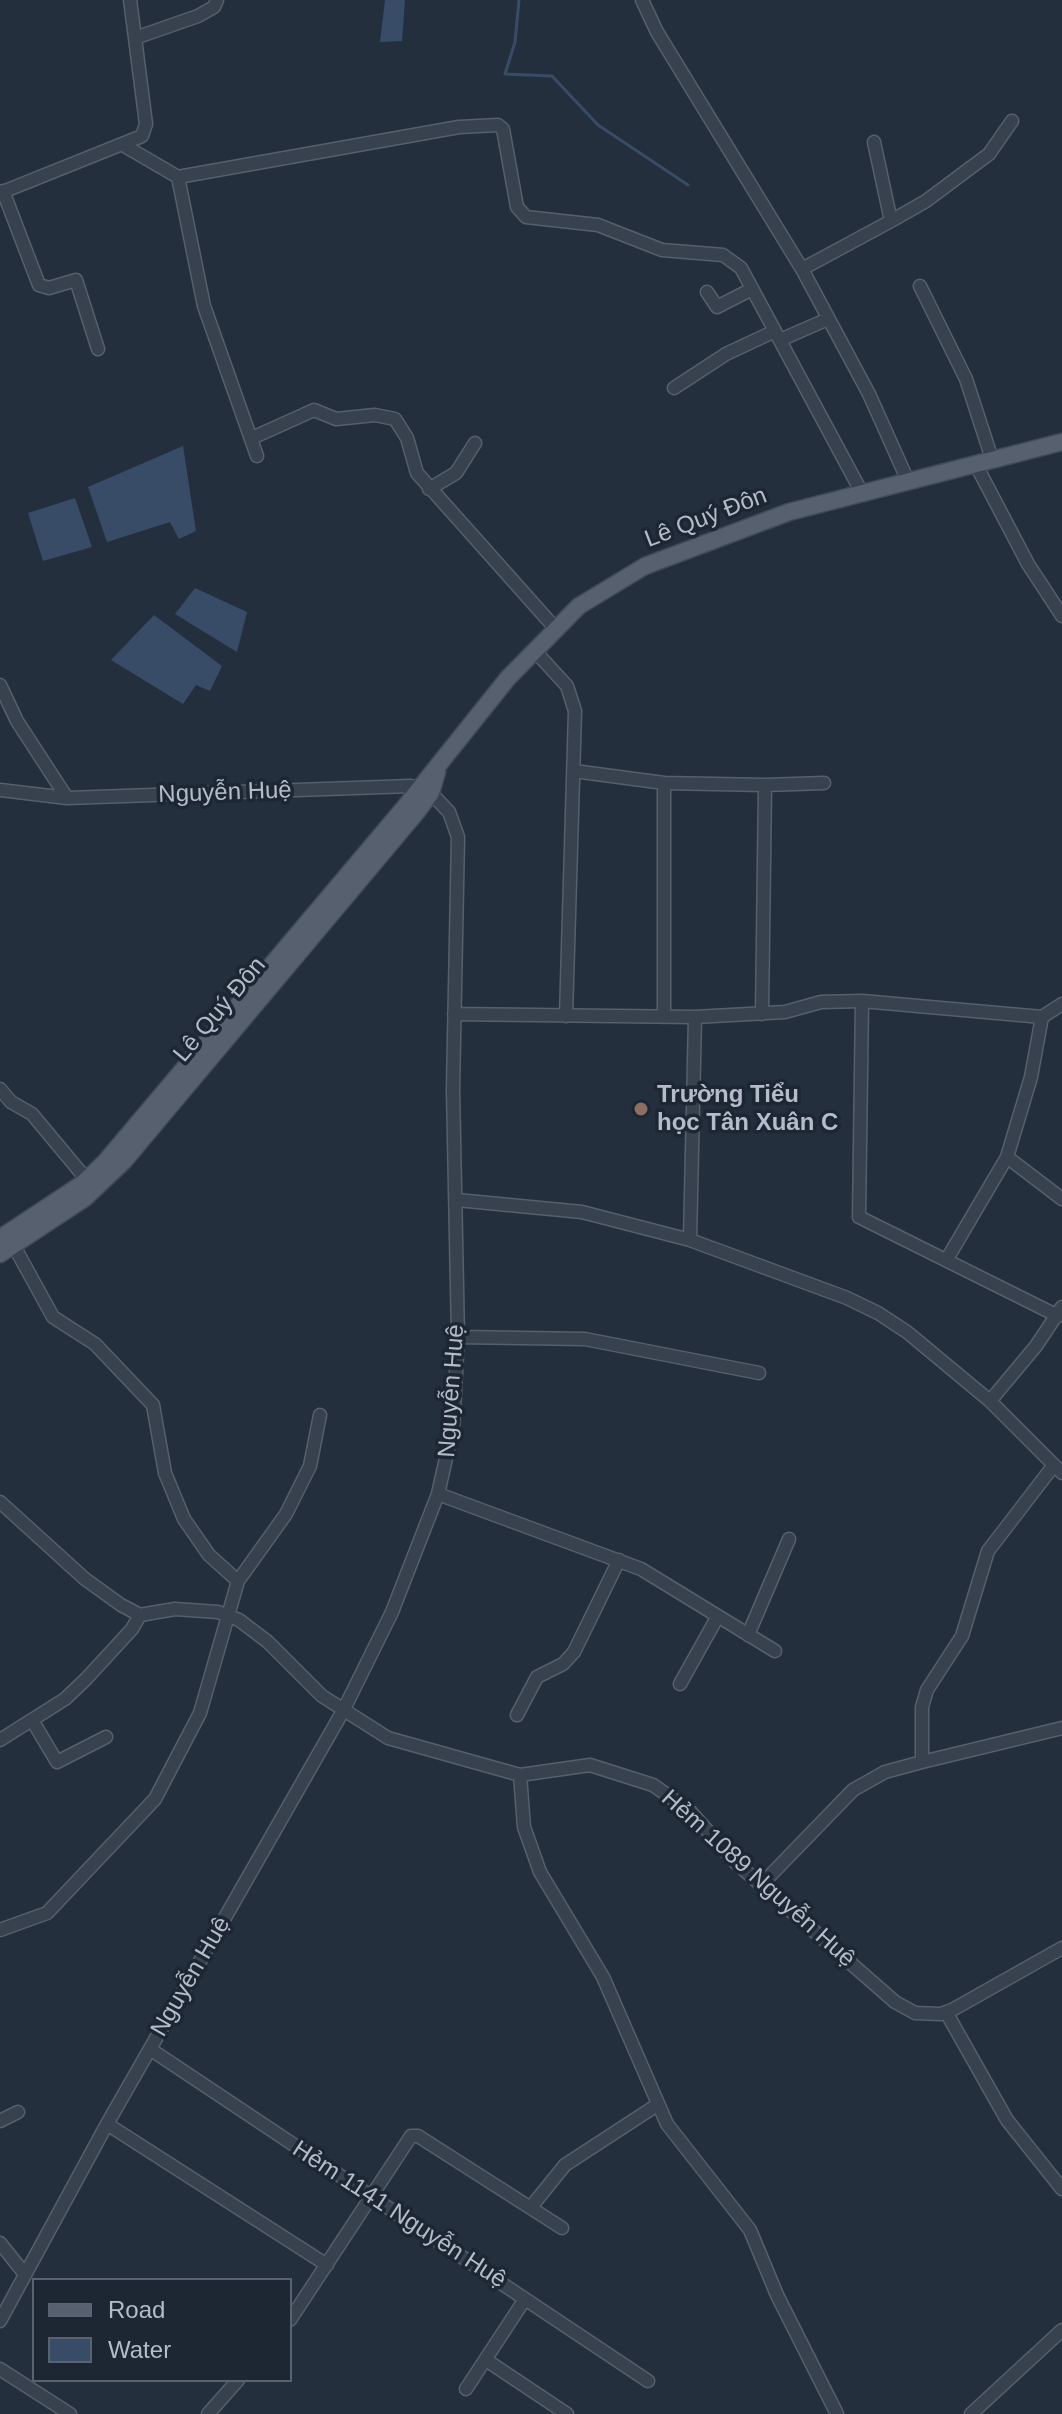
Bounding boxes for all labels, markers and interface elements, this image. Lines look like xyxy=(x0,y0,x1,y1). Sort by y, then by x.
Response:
street label: Lê Quý Đôn xyxy=(641,482,771,554)
street label: Nguyễn Huệ xyxy=(158,776,292,810)
street label: Lê Quý Đôn xyxy=(168,952,272,1068)
place label: Trường Tiểu học Tân Xuân C xyxy=(657,1081,838,1137)
marker: Trường Tiểu học Tân Xuân C xyxy=(632,1100,650,1118)
street label: Nguyễn Huệ xyxy=(433,1323,471,1459)
street label: Hẻm 1089 Nguyễn Huệ xyxy=(655,1784,861,1974)
street label: Nguyễn Huệ xyxy=(145,1912,237,2042)
street label: Hẻm 1141 Nguyễn Huệ xyxy=(287,2135,511,2295)
legend xyxy=(32,2278,292,2382)
text: Road xyxy=(108,2296,165,2323)
text: Water xyxy=(108,2336,171,2363)

